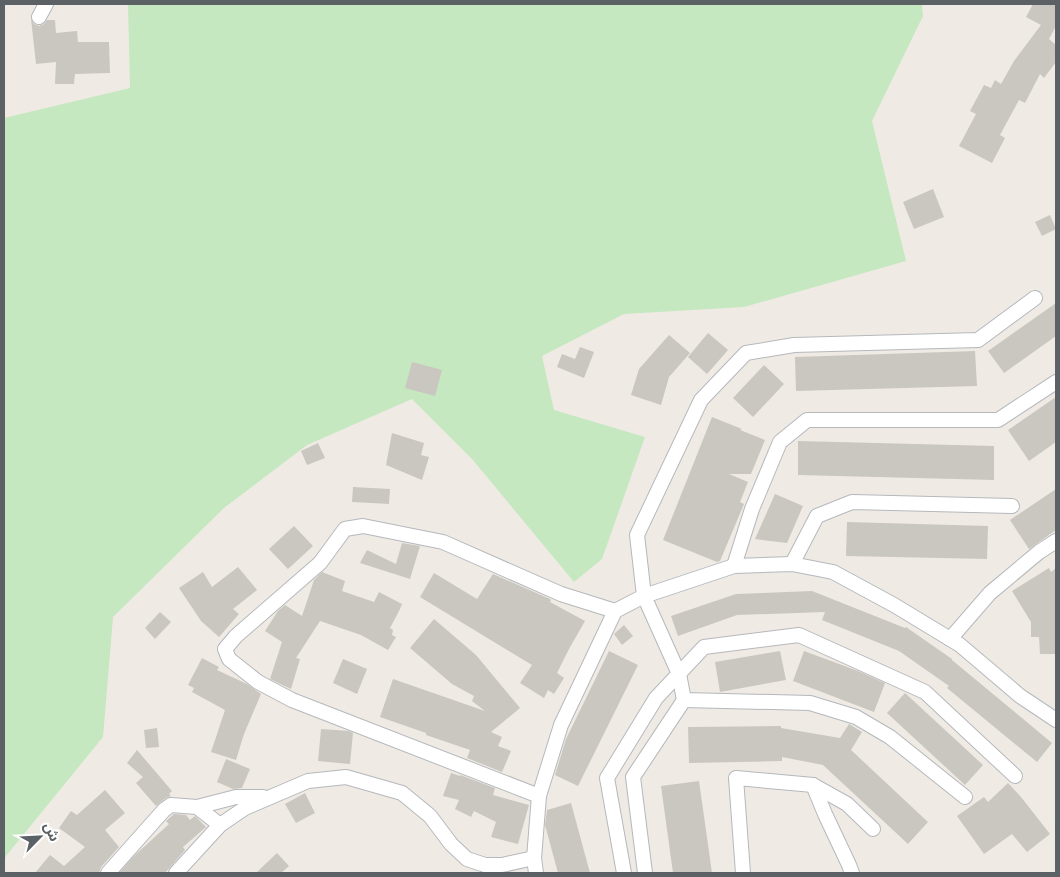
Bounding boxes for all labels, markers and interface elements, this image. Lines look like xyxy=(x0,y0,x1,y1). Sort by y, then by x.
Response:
north arrow xyxy=(15,812,65,862)
text: ش xyxy=(41,820,63,844)

